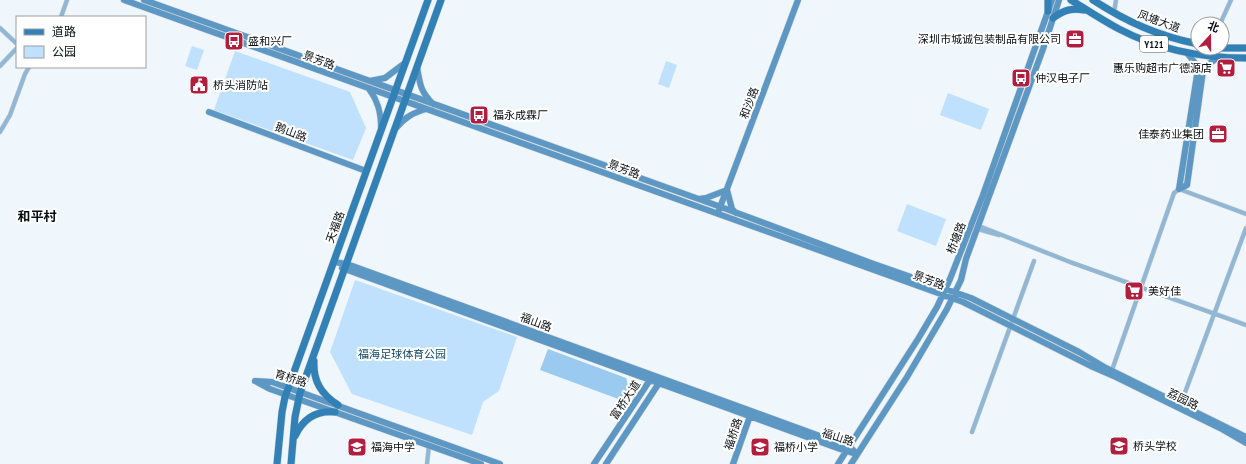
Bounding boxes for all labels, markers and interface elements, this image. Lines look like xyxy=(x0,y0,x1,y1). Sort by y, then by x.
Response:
street label: 凤塘大道 xyxy=(1136,7,1182,35)
legend xyxy=(16,16,146,68)
north arrow xyxy=(1190,16,1230,56)
text: 北 xyxy=(1206,18,1221,35)
text: 道路 xyxy=(52,24,76,39)
office icon: 深圳市城诚包装制品有限公司 xyxy=(1064,28,1086,50)
bus stop icon: 盛和兴厂 xyxy=(223,30,245,52)
place label: 深圳市城诚包装制品有限公司 xyxy=(918,32,1061,46)
place label: 盛和兴厂 xyxy=(248,34,292,48)
road number: Y121 xyxy=(1140,36,1168,52)
text: 公园 xyxy=(52,44,76,59)
street label: 景芳路 xyxy=(301,48,337,72)
supermarket icon: 惠乐购超市广德源店 xyxy=(1215,57,1237,79)
place label: 惠乐购超市广德源店 xyxy=(1113,61,1212,75)
bus stop icon: 仲汉电子厂 xyxy=(1010,67,1032,89)
place label: 仲汉电子厂 xyxy=(1035,71,1090,85)
public building icon: 桥头消防站 xyxy=(188,74,210,96)
place label: 桥头消防站 xyxy=(213,78,268,92)
street label: 和沙路 xyxy=(737,85,761,121)
bus stop icon: 福永成霖厂 xyxy=(468,104,490,126)
place label: 福永成霖厂 xyxy=(493,108,548,122)
street label: 鹅山路 xyxy=(273,120,309,144)
office icon: 佳泰药业集团 xyxy=(1207,123,1229,145)
place label: 佳泰药业集团 xyxy=(1138,127,1204,141)
street label: 景芳路 xyxy=(606,157,642,181)
district label: 和平村 xyxy=(17,208,57,225)
street label: 天福路 xyxy=(323,209,347,245)
street label: 桥塘路 xyxy=(944,220,968,256)
street label: 景芳路 xyxy=(911,268,947,292)
supermarket icon: 美好佳 xyxy=(1123,280,1145,302)
place label: 美好佳 xyxy=(1148,284,1181,298)
street label: 福山路 xyxy=(518,310,554,334)
park label: 福海足球体育公园 xyxy=(358,347,446,361)
street label: 育桥路 xyxy=(273,366,309,390)
street label: 富桥大道 xyxy=(607,378,643,422)
street label: 荔园路 xyxy=(1165,385,1201,413)
street label: 福桥路 xyxy=(721,416,745,452)
street label: 福山路 xyxy=(820,425,856,449)
school or university icon: 桥头学校 xyxy=(1108,435,1130,457)
school or university icon: 福海中学 xyxy=(346,436,368,458)
school or university icon: 福桥小学 xyxy=(749,436,771,458)
place label: 桥头学校 xyxy=(1133,439,1177,453)
place label: 福海中学 xyxy=(371,440,415,454)
place label: 福桥小学 xyxy=(774,440,818,454)

